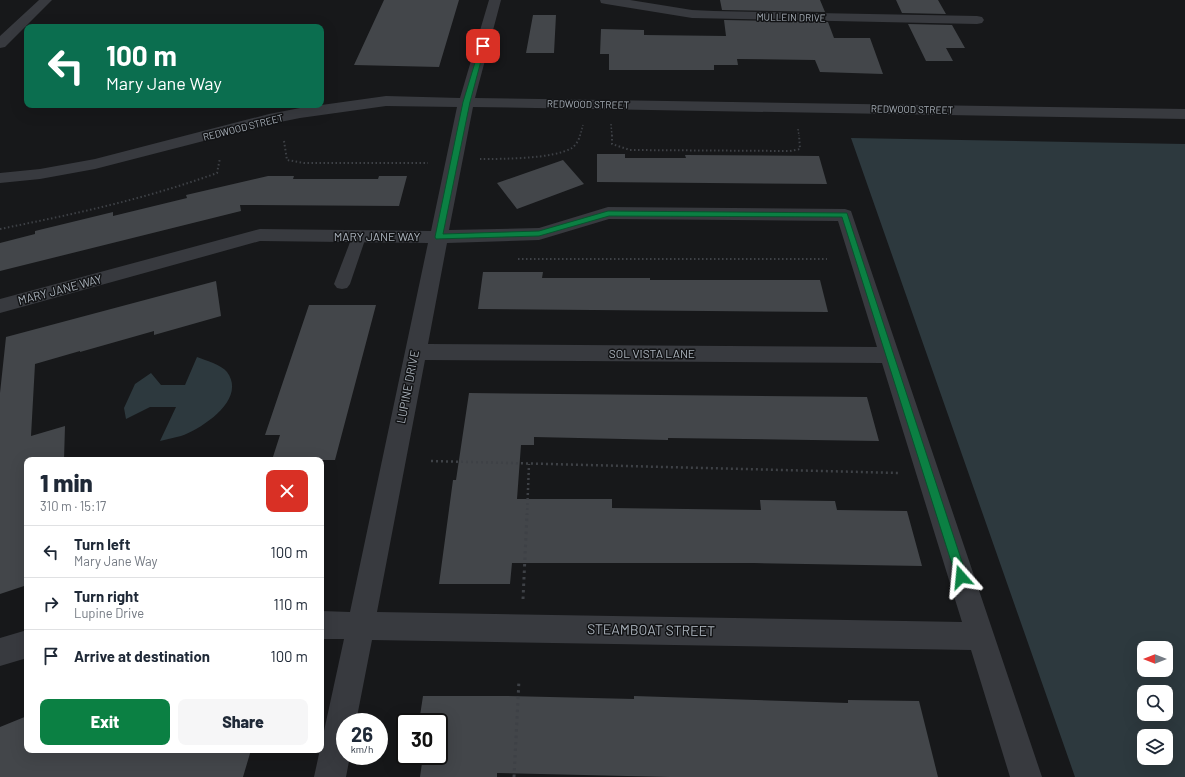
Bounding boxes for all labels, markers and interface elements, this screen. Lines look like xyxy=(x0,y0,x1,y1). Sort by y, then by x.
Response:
street label: MULLEIN DRIVE xyxy=(756,10,826,24)
pin xyxy=(466,29,500,63)
icon: arrive xyxy=(472,35,494,57)
text: 100 m xyxy=(106,38,177,72)
icon: left xyxy=(40,40,92,92)
text: Mary Jane Way xyxy=(106,72,222,94)
street label: REDWOOD STREET xyxy=(547,97,630,111)
street label: REDWOOD STREET xyxy=(871,102,954,116)
street label: REDWOOD STREET xyxy=(201,111,285,143)
street label: MARY JANE WAY xyxy=(334,229,421,243)
street label: MARY JANE WAY xyxy=(16,271,104,307)
street label: SOL VISTA LANE xyxy=(609,346,695,360)
street label: LUPINE DRIVE xyxy=(393,349,421,425)
text: 1 min xyxy=(40,468,93,497)
button: close xyxy=(266,470,308,512)
text: 310 m · 15:17 xyxy=(40,498,106,514)
text: Turn left xyxy=(74,535,130,553)
icon: left xyxy=(40,541,62,563)
text: 100 m xyxy=(270,543,308,561)
text: Mary Jane Way xyxy=(74,553,158,569)
position arrow xyxy=(940,556,982,598)
text: Turn right xyxy=(74,587,139,605)
icon: right xyxy=(40,593,62,615)
text: 110 m xyxy=(274,595,308,613)
text: Lupine Drive xyxy=(74,605,144,621)
street label: STEAMBOAT STREET xyxy=(587,620,715,639)
north arrow xyxy=(1137,641,1173,677)
map controls xyxy=(1137,641,1173,765)
icon: arrive xyxy=(40,645,62,667)
text: Arrive at destination xyxy=(74,647,210,665)
text: 100 m xyxy=(270,647,308,665)
button: search xyxy=(1137,685,1173,721)
button: Exit xyxy=(40,699,170,745)
button: Share xyxy=(178,699,308,745)
speed limit sign: 30 xyxy=(396,713,448,765)
text: 26 xyxy=(351,722,373,746)
button: layers xyxy=(1137,729,1173,765)
text: km/h xyxy=(351,743,373,755)

